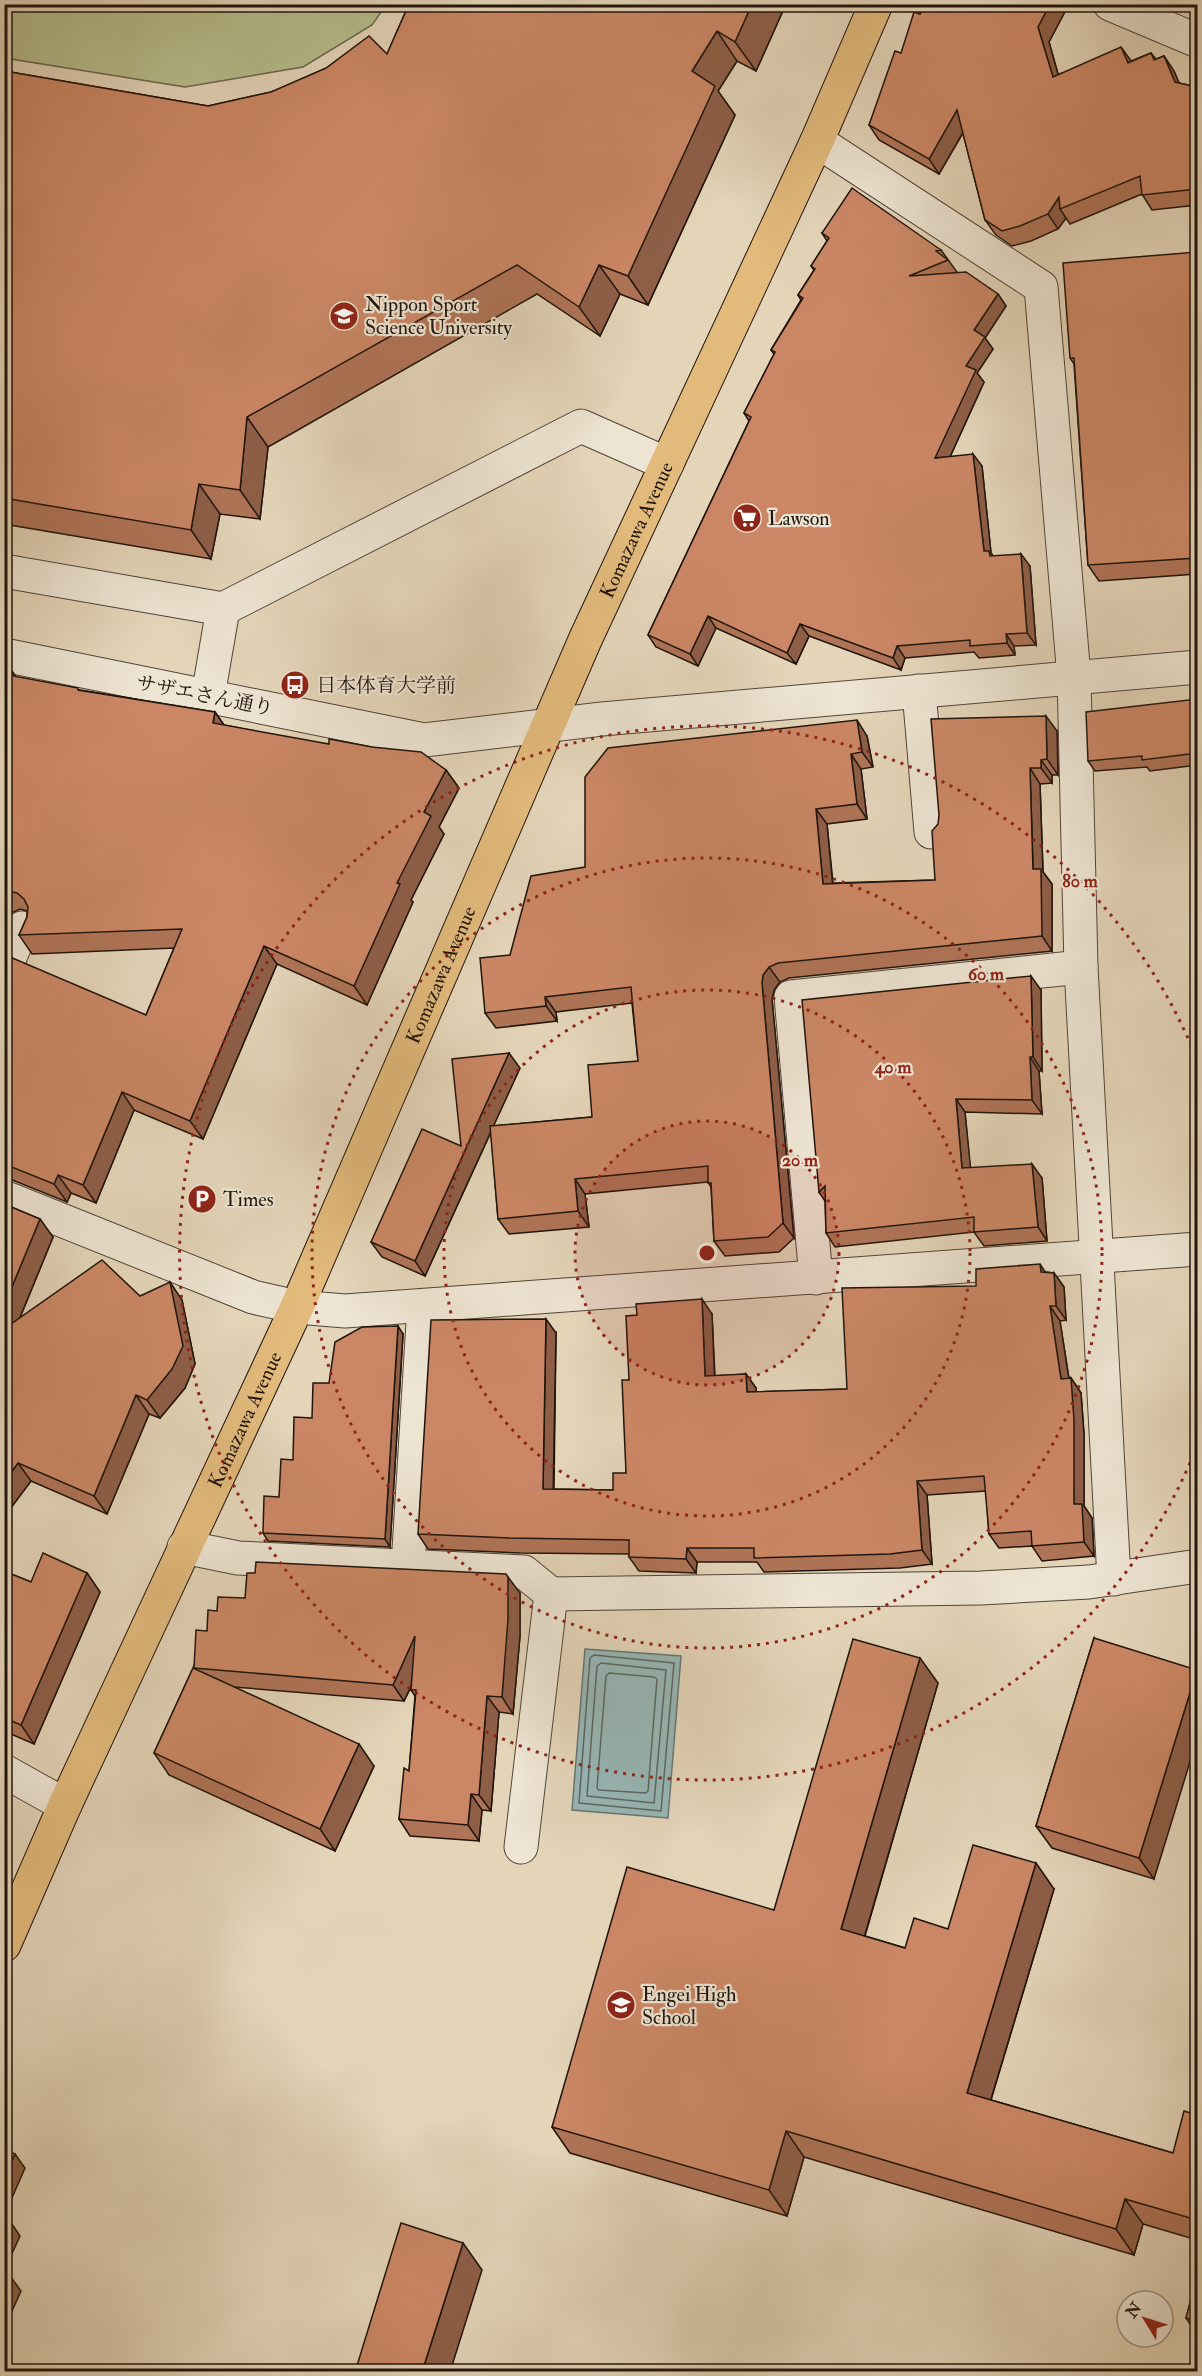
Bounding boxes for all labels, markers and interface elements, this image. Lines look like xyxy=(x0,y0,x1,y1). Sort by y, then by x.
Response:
place label: Nippon Sport Science University xyxy=(365,292,513,340)
school or university icon: Nippon Sport Science University xyxy=(328,300,360,332)
street label: Komazawa Avenue xyxy=(594,458,679,602)
supermarket icon: Lawson xyxy=(731,502,763,534)
place label: Lawson xyxy=(768,506,830,531)
bus stop icon: 日本体育大学前 xyxy=(279,669,311,701)
street label: サザエさん通り xyxy=(134,670,276,721)
place label: 日本体育大学前 xyxy=(316,673,456,698)
text: 80 m xyxy=(1062,870,1099,893)
street label: Komazawa Avenue xyxy=(400,902,482,1048)
text: 60 m xyxy=(968,963,1005,986)
text: 40 m xyxy=(874,1056,912,1079)
text: 20 m xyxy=(782,1149,819,1172)
parking icon: Times xyxy=(186,1183,218,1215)
place label: Times xyxy=(223,1187,274,1212)
centre of rings xyxy=(697,1243,717,1263)
street label: Komazawa Avenue xyxy=(203,1348,288,1492)
place label: Engei High School xyxy=(642,1982,737,2030)
school or university icon: Engei High School xyxy=(605,1989,637,2021)
north arrow xyxy=(1115,2289,1175,2349)
text: N xyxy=(1121,2298,1147,2323)

